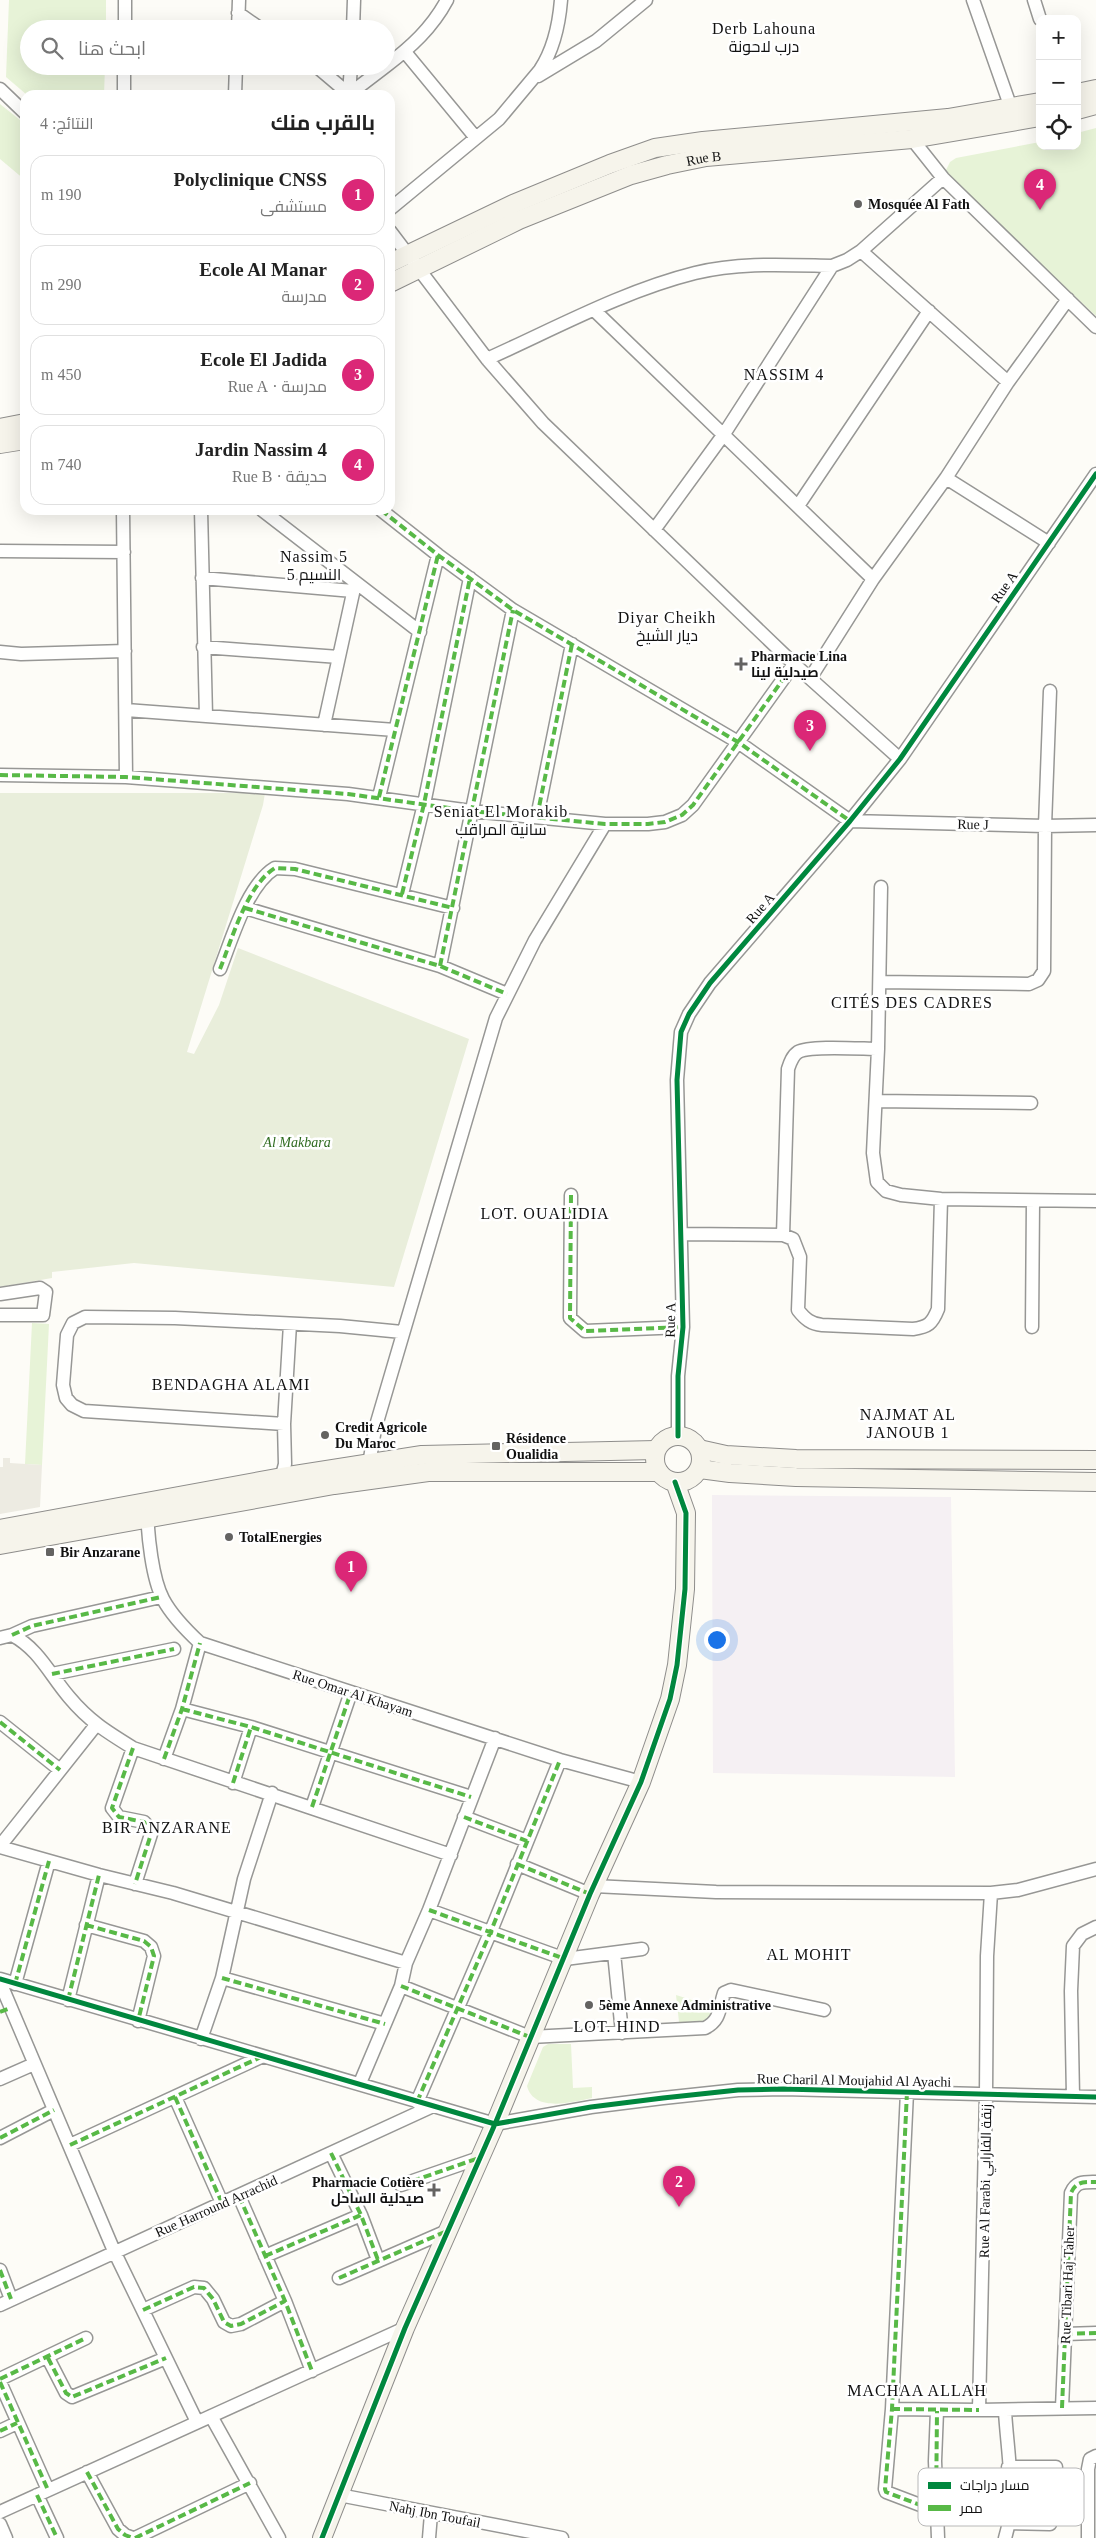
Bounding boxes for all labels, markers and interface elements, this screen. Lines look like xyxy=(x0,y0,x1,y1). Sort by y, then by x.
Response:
map controls xyxy=(1036,15,1081,150)
button: + xyxy=(1036,15,1081,60)
search box xyxy=(20,20,395,75)
district label: Derb Lahouna درب لاحونة xyxy=(712,20,816,56)
icon: search xyxy=(38,34,66,62)
text: ابحث هنا xyxy=(78,38,146,59)
button: − xyxy=(1036,60,1081,105)
button: locate xyxy=(1036,105,1081,150)
text: بالقرب منك xyxy=(271,111,375,135)
text: النتائج: 4 xyxy=(40,115,94,132)
street label: Rue B xyxy=(685,149,722,169)
text: Polyclinique CNSS xyxy=(173,169,327,190)
pin: 4 xyxy=(1024,169,1056,210)
text: 190 m xyxy=(41,186,81,203)
text: 1 xyxy=(354,186,362,203)
place label: Mosquée Al Fath xyxy=(868,197,970,212)
text: مستشفى xyxy=(260,198,327,215)
marker: Mosquée Al Fath xyxy=(852,198,864,210)
text: Ecole Al Manar xyxy=(199,259,327,280)
text: 290 m xyxy=(41,276,81,293)
text: 2 xyxy=(354,276,362,293)
text: مدرسة xyxy=(281,288,327,305)
text: Ecole El Jadida xyxy=(200,349,327,370)
text: 450 m xyxy=(41,366,81,383)
text: 3 xyxy=(354,366,362,383)
district label: NASSIM 4 xyxy=(744,366,824,383)
text: مدرسة · Rue A xyxy=(228,378,327,395)
text: Jardin Nassim 4 xyxy=(195,439,327,460)
text: 740 m xyxy=(41,456,81,473)
text: 4 xyxy=(354,456,362,473)
text: حديقة · Rue B xyxy=(232,468,327,485)
district label: Nassim 5 النسيم 5 xyxy=(280,548,348,586)
street label: Rue A xyxy=(988,568,1021,606)
district label: Diyar Cheikh ديار الشيخ xyxy=(618,609,716,647)
place label: Pharmacie Lina صيدلية لينا xyxy=(751,649,847,680)
marker: Pharmacie Lina صيدلية لينا xyxy=(735,658,747,670)
pin: 3 xyxy=(794,710,826,751)
district label: Seniat El Morakib سانية المراقب xyxy=(434,803,568,839)
street label: Rue J xyxy=(957,817,989,832)
street label: Rue A xyxy=(743,889,778,927)
district label: CITÉS DES CADRES xyxy=(831,993,993,1011)
park label: Al Makbara xyxy=(262,1135,331,1150)
district label: LOT. OUALIDIA xyxy=(480,1205,610,1222)
street label: Rue A xyxy=(663,1301,678,1338)
district label: BENDAGHA ALAMI xyxy=(152,1376,310,1393)
district label: NAJMAT AL JANOUB 1 xyxy=(860,1406,956,1441)
place label: Credit Agricole Du Maroc xyxy=(335,1420,427,1451)
marker: Credit Agricole Du Maroc xyxy=(319,1429,331,1441)
place label: Résidence Oualidia xyxy=(506,1431,566,1462)
marker: Résidence Oualidia xyxy=(490,1440,502,1452)
place label: TotalEnergies xyxy=(239,1530,322,1545)
marker: TotalEnergies xyxy=(223,1531,235,1543)
place label: Bir Anzarane xyxy=(60,1545,140,1560)
marker: Bir Anzarane xyxy=(44,1546,56,1558)
pin: 1 xyxy=(335,1551,367,1592)
your location xyxy=(704,1627,730,1653)
street label: Rue Omar Al Khayam xyxy=(291,1667,415,1720)
district label: BIR ANZARANE xyxy=(102,1819,232,1836)
district label: AL MOHIT xyxy=(766,1946,852,1963)
place label: 5ème Annexe Administrative xyxy=(599,1998,771,2013)
marker: 5ème Annexe Administrative xyxy=(583,1999,595,2011)
district label: LOT. HIND xyxy=(574,2018,660,2035)
street label: Rue Charil Al Moujahid Al Ayachi xyxy=(757,2071,951,2090)
street label: Rue Al Farabi زنقة الفارابي xyxy=(977,2104,998,2258)
pin: 2 xyxy=(663,2166,695,2207)
street label: Rue Harround Arrachid xyxy=(153,2173,280,2240)
place label: Pharmacie Cotière صيدلية الساحل xyxy=(312,2175,424,2207)
marker: Pharmacie Cotière صيدلية الساحل xyxy=(428,2184,440,2196)
street label: Rue Tibari Haj Taher xyxy=(1058,2225,1077,2344)
district label: MACHAA ALLAH xyxy=(847,2382,987,2399)
legend xyxy=(918,2468,1084,2526)
text: مسار دراجات xyxy=(960,2478,1030,2493)
street label: Nahj Ibn Toufail xyxy=(388,2498,482,2531)
text: ممر xyxy=(959,2501,983,2516)

